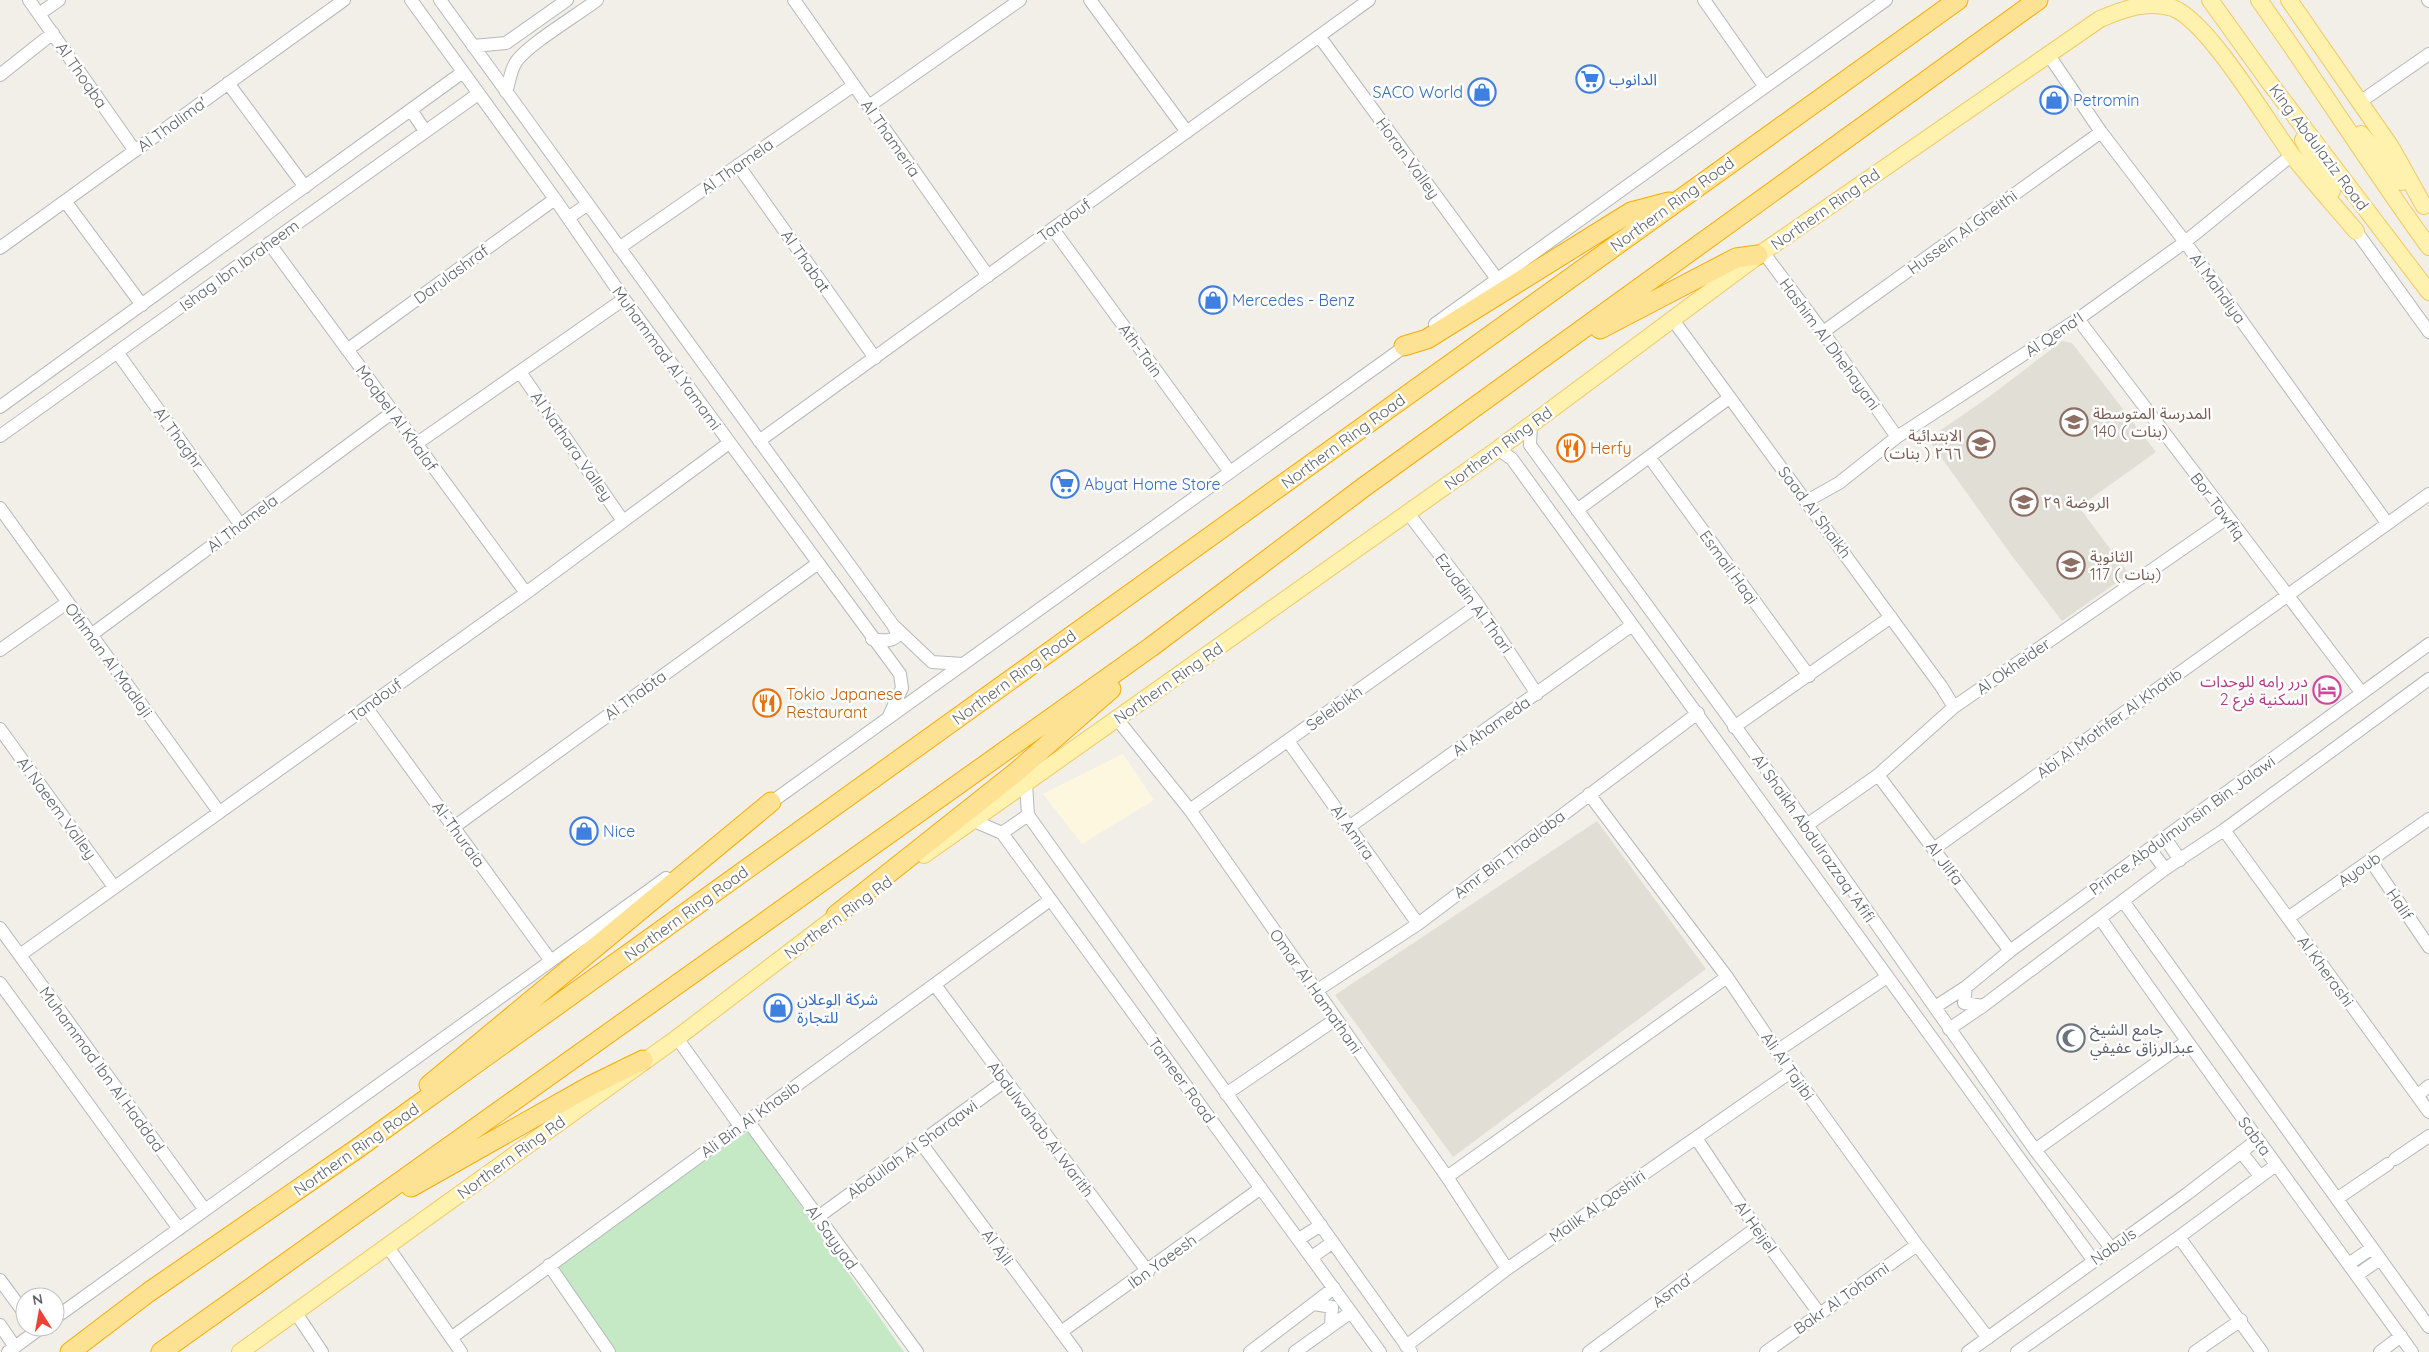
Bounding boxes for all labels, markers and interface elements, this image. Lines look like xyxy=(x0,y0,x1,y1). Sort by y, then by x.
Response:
street label: Al Thoqba xyxy=(52,38,112,112)
supermarket icon: الدانوب xyxy=(1575,64,1605,94)
place label: الدانوب xyxy=(1609,69,1657,89)
shop icon: SACO World xyxy=(1467,77,1497,107)
street label: King Abdulaziz Road xyxy=(2265,80,2373,214)
place label: SACO World xyxy=(1372,82,1463,102)
shop icon: Petromin xyxy=(2039,85,2069,115)
place label: Petromin xyxy=(2073,90,2140,110)
street label: Al Thalima' xyxy=(133,92,211,156)
street label: Al Thameria xyxy=(857,95,925,181)
street label: Horan Valley xyxy=(1372,113,1444,203)
street label: Al Thamela xyxy=(697,134,777,198)
street label: Northern Ring Road xyxy=(1606,152,1738,256)
street label: Northern Ring Rd xyxy=(1766,164,1884,254)
street label: Hussein Al Gheithi xyxy=(1903,185,2021,279)
street label: Tandouf xyxy=(1033,194,1095,246)
street label: Ishag Ibn Ibraheem xyxy=(175,215,303,315)
street label: Al Thabat xyxy=(777,226,835,296)
street label: Darulashraf xyxy=(410,240,493,308)
street label: Al Mahdiya xyxy=(2186,249,2250,327)
street label: Hashim Al Dhehayani xyxy=(1775,274,1885,414)
street label: Muhammad Al Yamami xyxy=(608,282,726,434)
shop icon: Mercedes - Benz xyxy=(1198,285,1228,315)
place label: Mercedes - Benz xyxy=(1232,290,1355,310)
street label: Al Qena'I xyxy=(2021,307,2087,361)
street label: Ath-Tain xyxy=(1115,319,1167,381)
street label: Moqbel Al Khalaf xyxy=(352,361,442,475)
street label: Al Nathara Valley xyxy=(527,387,617,505)
street label: Northern Ring Road xyxy=(1277,389,1409,493)
street label: Northern Ring Rd xyxy=(1440,402,1556,494)
street label: Al Thaghr xyxy=(150,403,208,473)
place label: المدرسة المتوسطة 140 ( بنات) xyxy=(2093,403,2211,441)
school or university icon: المدرسة المتوسطة 140 ( بنات) xyxy=(2059,407,2089,437)
place label: الابتدائية ٢٦٦ ( بنات) xyxy=(1883,425,1962,463)
school or university icon: الابتدائية ٢٦٦ ( بنات) xyxy=(1966,429,1996,459)
restaurant icon: Herfy xyxy=(1556,433,1586,463)
place label: Herfy xyxy=(1590,438,1632,458)
street label: Saad Al Shaikh xyxy=(1774,462,1856,562)
street label: Bor Tawfiq xyxy=(2186,468,2250,544)
supermarket icon: Abyat Home Store xyxy=(1050,469,1080,499)
place label: Abyat Home Store xyxy=(1084,474,1221,494)
school or university icon: الروضة ٢٩ xyxy=(2009,487,2039,517)
street label: Al Thamela xyxy=(202,490,282,556)
place label: الروضة ٢٩ xyxy=(2043,492,2109,512)
street label: Esmail Haqi xyxy=(1695,526,1763,608)
place label: الثانوية 117 ( بنات) xyxy=(2090,546,2161,584)
street label: Ezuddin Al Thari xyxy=(1431,549,1517,657)
school or university icon: الثانوية 117 ( بنات) xyxy=(2056,550,2086,580)
street label: Othman Al Madlaji xyxy=(61,599,157,721)
street label: Northern Ring Road xyxy=(948,625,1080,729)
street label: Al Okheider xyxy=(1972,633,2054,699)
street label: Northern Ring Rd xyxy=(1109,638,1227,728)
street label: Abi Al Mothfer Al Khatib xyxy=(2032,664,2186,782)
street label: Al Thabta xyxy=(600,666,670,724)
place label: درر رامه للوحدات السكنية فرع 2 xyxy=(2200,671,2308,712)
street label: Tandouf xyxy=(344,674,406,726)
hotel icon: درر رامه للوحدات السكنية فرع 2 xyxy=(2312,675,2342,705)
street label: Seleibikh xyxy=(1302,681,1366,735)
place label: Tokio Japanese Restaurant xyxy=(786,684,903,722)
restaurant icon: Tokio Japanese Restaurant xyxy=(752,688,782,718)
street label: Al Ahameda xyxy=(1448,692,1534,760)
street label: Al Shaikh Abdulrazzaq 'Afifi xyxy=(1748,750,1880,926)
street label: Prince Abdulmuhsin Bin Jalawi xyxy=(2085,751,2279,899)
street label: Al Naeem Valley xyxy=(13,753,101,863)
street label: Al-Thuraia xyxy=(428,797,490,871)
street label: Al Amira xyxy=(1327,801,1379,863)
street label: Amr Bin Thaalaba xyxy=(1449,806,1569,902)
shop icon: Nice xyxy=(569,816,599,846)
place label: Nice xyxy=(603,821,635,841)
street label: Al Jilfa xyxy=(1922,837,1968,889)
street label: Ayoub xyxy=(2334,847,2384,891)
street label: Northern Ring Road xyxy=(620,861,752,965)
street label: Northern Ring Rd xyxy=(780,871,896,963)
street label: Halif xyxy=(2382,884,2418,924)
street label: Omar Al Hamathani xyxy=(1265,925,1367,1057)
street label: Al Kherashi xyxy=(2294,932,2358,1010)
street label: Muhammad Ibn Al Haddad xyxy=(35,982,169,1156)
place label: شركة الوعلان للتجارة xyxy=(797,989,878,1027)
shop icon: شركة الوعلان للتجارة xyxy=(763,993,793,1023)
place label: جامع الشيخ عبدالرزاق عفيفي xyxy=(2090,1019,2194,1060)
mosque icon: جامع الشيخ عبدالرزاق عفيفي xyxy=(2056,1023,2086,1053)
street label: Ali Al Tajibi xyxy=(1757,1028,1819,1104)
street label: Tameer Road xyxy=(1144,1033,1220,1127)
street label: Abdulwahab Al Warith xyxy=(983,1057,1099,1201)
street label: Ali Bin Al Khasib xyxy=(696,1076,804,1162)
street label: Abdullah Al Sharqawi xyxy=(843,1095,981,1203)
street label: Northern Ring Road xyxy=(290,1098,422,1200)
street label: Northern Ring Rd xyxy=(453,1111,569,1203)
street label: Sabta xyxy=(2234,1113,2276,1159)
street label: Malik Al Qashiri xyxy=(1545,1165,1649,1247)
street label: Al Heijel xyxy=(1731,1197,1781,1257)
street label: Al Sayyad xyxy=(802,1201,862,1273)
street label: Nabuls xyxy=(2086,1223,2140,1269)
street label: Al Ajli xyxy=(978,1225,1018,1269)
street label: Ibn Yaeesh xyxy=(1124,1229,1200,1293)
street label: Bakr Al Tohami xyxy=(1789,1258,1893,1338)
street label: Asma' xyxy=(1648,1268,1696,1312)
north arrow xyxy=(15,1287,65,1337)
text: N xyxy=(31,1289,44,1309)

